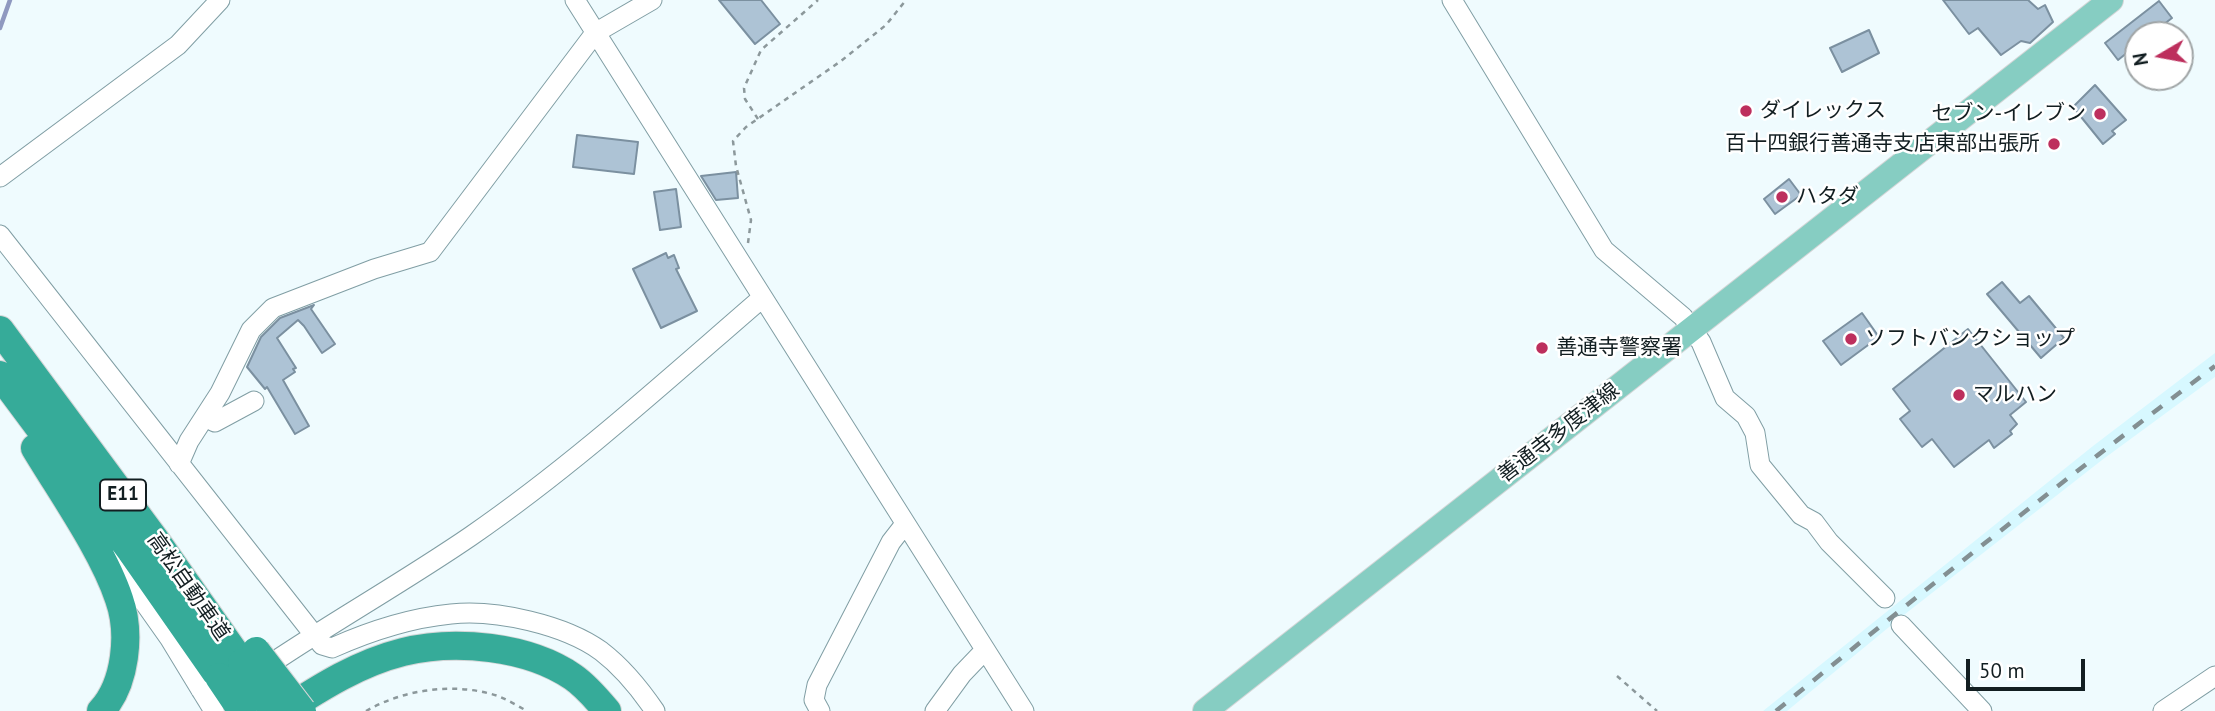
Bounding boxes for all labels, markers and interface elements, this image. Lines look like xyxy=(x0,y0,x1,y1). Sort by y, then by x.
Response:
north arrow xyxy=(2124,21,2194,91)
text: N xyxy=(2127,51,2153,68)
place label: ダイレックス xyxy=(1760,98,1886,124)
place label: セブン-イレブン xyxy=(1931,101,2086,127)
marker: ダイレックス xyxy=(1738,103,1754,119)
marker: セブン-イレブン xyxy=(2092,106,2108,122)
place label: 百十四銀行善通寺支店東部出張所 xyxy=(1725,131,2040,157)
marker: 百十四銀行善通寺支店東部出張所 xyxy=(2046,136,2062,152)
place label: ハタダ xyxy=(1796,184,1859,210)
marker: ハタダ xyxy=(1774,189,1790,205)
place label: ソフトバンクショップ xyxy=(1865,326,2075,352)
marker: ソフトバンクショップ xyxy=(1843,331,1859,347)
place label: 善通寺警察署 xyxy=(1556,335,1682,361)
marker: 善通寺警察署 xyxy=(1534,340,1550,356)
street label: 善通寺多度津線 xyxy=(1493,378,1625,488)
place label: マルハン xyxy=(1973,382,2057,408)
marker: マルハン xyxy=(1951,387,1967,403)
road number: E11 xyxy=(100,480,146,510)
street label: 高松自動車道 xyxy=(142,528,234,646)
scale bar xyxy=(1970,644,2089,688)
text: 50 m xyxy=(1979,657,2025,684)

